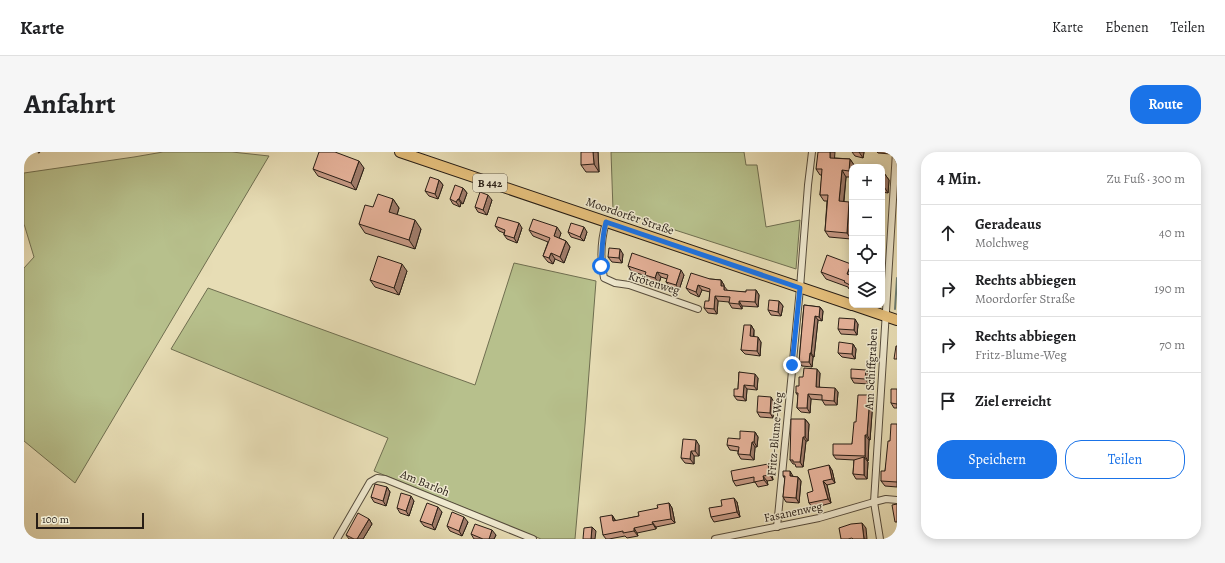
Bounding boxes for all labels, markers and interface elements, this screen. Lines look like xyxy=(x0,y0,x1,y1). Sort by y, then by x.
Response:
text: Karte xyxy=(20,15,64,41)
text: Karte xyxy=(1052,18,1083,37)
text: Ebenen xyxy=(1105,18,1149,37)
text: Teilen xyxy=(1171,18,1205,37)
text: Anfahrt xyxy=(24,85,116,123)
button: Route xyxy=(1130,85,1201,124)
map controls xyxy=(849,164,885,308)
button: + xyxy=(849,164,885,200)
text: 4 Min. xyxy=(937,167,981,190)
text: Zu Fuß · 300 m xyxy=(1106,170,1185,187)
road number: B 442 xyxy=(473,174,507,192)
street label: Moordorfer Straße xyxy=(584,193,676,239)
button: − xyxy=(849,200,885,236)
text: Geradeaus xyxy=(975,214,1041,234)
icon: ahead xyxy=(937,222,959,244)
text: 40 m xyxy=(1159,224,1185,241)
text: Molchweg xyxy=(975,234,1029,251)
button: locate xyxy=(849,236,885,272)
route start xyxy=(592,257,610,275)
street label: Krötenweg xyxy=(626,268,682,298)
text: Rechts abbiegen xyxy=(975,270,1076,290)
button: layers xyxy=(849,272,885,308)
icon: right xyxy=(937,278,959,300)
text: 190 m xyxy=(1154,280,1185,297)
text: Moordorfer Straße xyxy=(975,290,1075,307)
text: Rechts abbiegen xyxy=(975,326,1076,346)
street label: Am Schiffgraben xyxy=(861,327,881,411)
icon: right xyxy=(937,334,959,356)
text: 70 m xyxy=(1159,336,1185,353)
text: Fritz-Blume-Weg xyxy=(975,346,1067,363)
route end xyxy=(783,356,801,374)
icon: arrive xyxy=(937,390,959,412)
street label: Fritz-Blume-Weg xyxy=(763,391,787,477)
text: Ziel erreicht xyxy=(975,391,1051,411)
button: Speichern xyxy=(937,440,1057,479)
button: Teilen xyxy=(1065,440,1185,479)
street label: Am Barloh xyxy=(397,466,453,500)
street label: Fasanenweg xyxy=(762,498,824,526)
scale bar xyxy=(36,511,144,530)
text: 100 m xyxy=(42,512,69,527)

